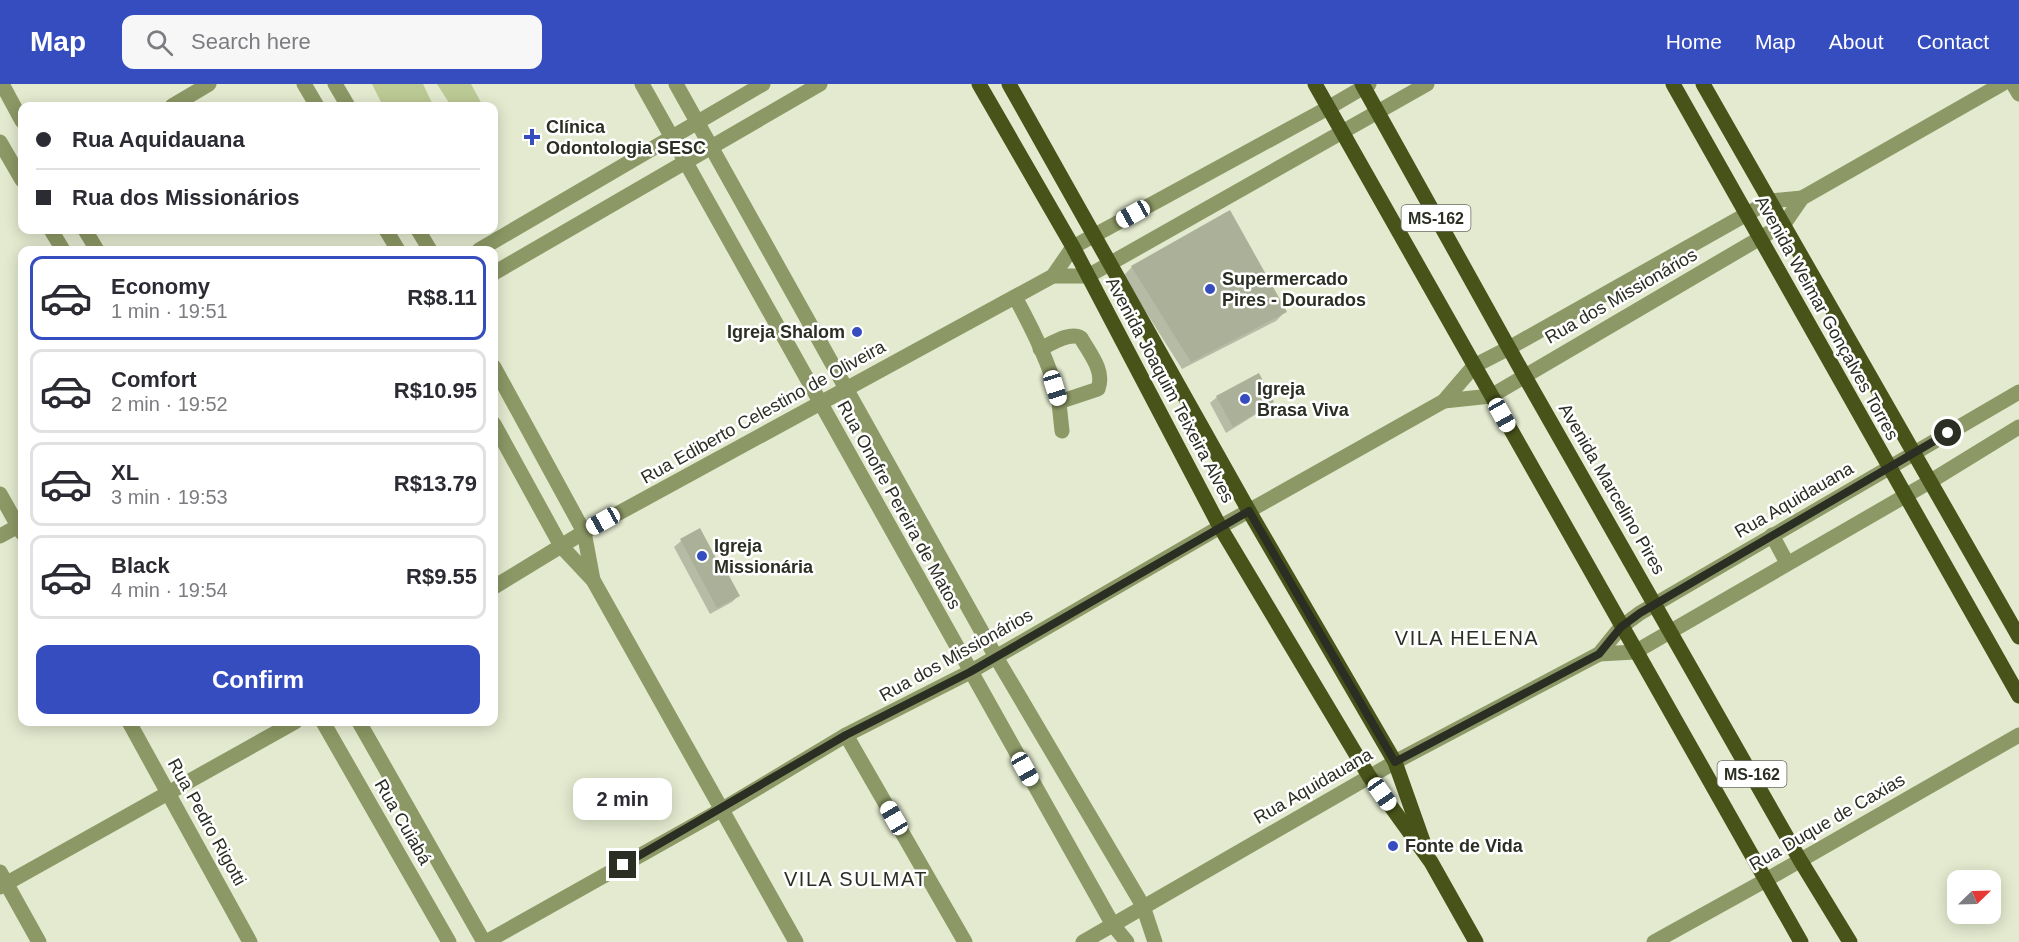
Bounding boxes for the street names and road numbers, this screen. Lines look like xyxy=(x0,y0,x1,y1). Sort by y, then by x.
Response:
street label: Avenida Weimar Gonçalves Torres xyxy=(1751,192,1903,444)
road number: MS-162 xyxy=(1402,205,1470,231)
street label: Rua dos Missionários xyxy=(1541,244,1701,348)
street label: Avenida Joaquim Teixeira Alves xyxy=(1102,274,1238,506)
street label: Rua Ediberto Celestino de Oliveira xyxy=(637,336,889,488)
street label: Rua Onofre Pereira de Matos xyxy=(833,397,965,613)
street label: Avenida Marcelino Pires xyxy=(1555,400,1669,578)
street label: Rua Aquidauana xyxy=(1731,458,1857,542)
street label: Rua dos Missionários xyxy=(876,605,1036,705)
street label: Rua Aquidauana xyxy=(1250,744,1376,828)
street label: Rua Pedro Rigotti xyxy=(164,755,250,889)
road number: MS-162 xyxy=(1718,761,1786,787)
street label: Rua Duque de Caxias xyxy=(1746,769,1908,875)
street label: Rua Cuiabá xyxy=(371,776,436,869)

